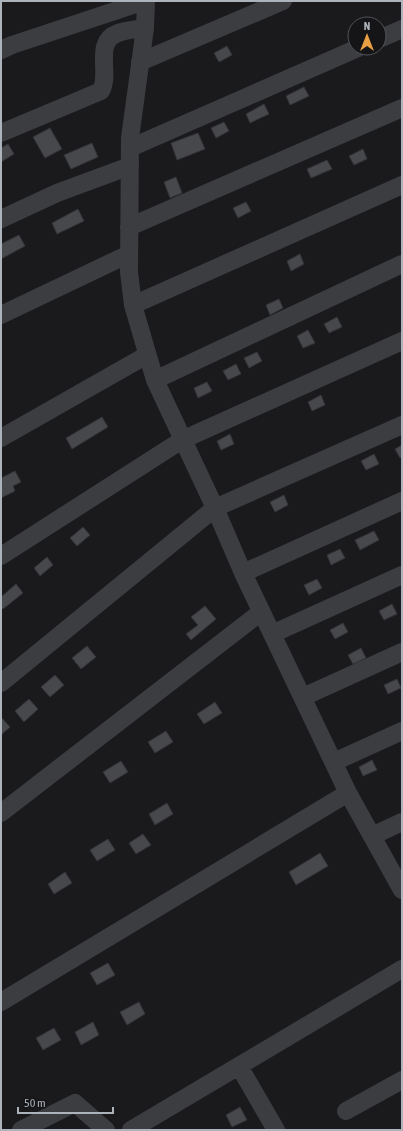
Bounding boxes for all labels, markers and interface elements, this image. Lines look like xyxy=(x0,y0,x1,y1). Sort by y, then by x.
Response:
north arrow xyxy=(347,16,387,56)
text: N xyxy=(364,20,370,32)
scale bar xyxy=(18,1089,113,1115)
text: 50 m xyxy=(24,1096,46,1110)

